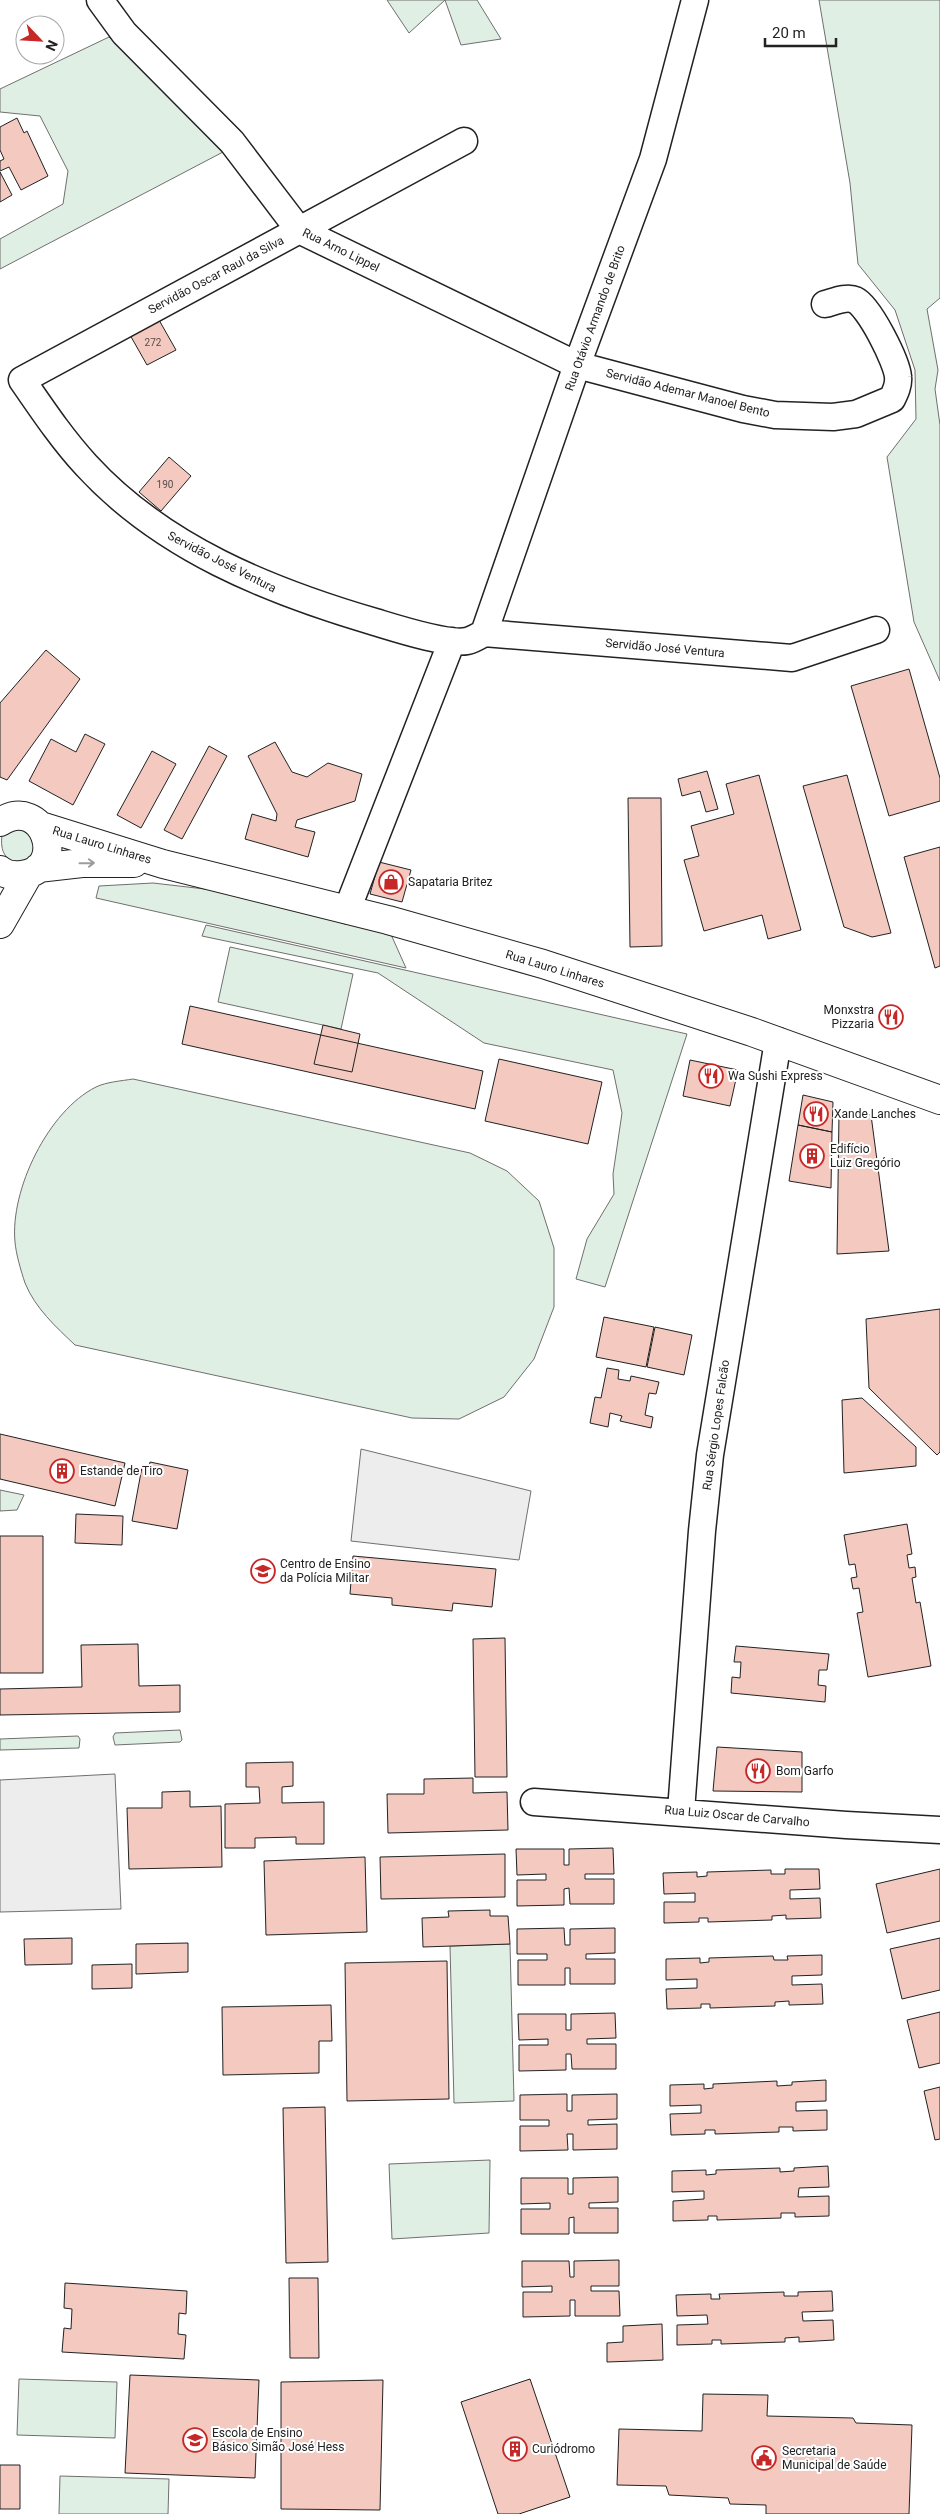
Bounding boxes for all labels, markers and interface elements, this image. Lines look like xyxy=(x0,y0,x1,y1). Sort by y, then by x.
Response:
north arrow xyxy=(15,15,65,65)
scale bar xyxy=(765,15,836,47)
text: 20 m xyxy=(772,24,806,42)
text: N xyxy=(42,38,61,53)
street label: Rua Arno Lippel xyxy=(300,225,382,275)
street label: Servidão Oscar Raul da Silva xyxy=(146,233,286,317)
street label: Rua Otávio Armando de Brito xyxy=(562,243,628,393)
house number: 272 xyxy=(145,337,162,348)
street label: Servidão Ademar Manoel Bento xyxy=(605,366,772,420)
house number: 190 xyxy=(157,479,174,490)
street label: Servidão José Ventura xyxy=(165,529,279,595)
street label: Servidão José Ventura xyxy=(605,636,725,660)
street label: Rua Lauro Linhares xyxy=(51,823,153,867)
one-way arrow xyxy=(79,859,95,868)
shop icon: Sapataria Britez xyxy=(378,869,404,895)
place label: Sapataria Britez xyxy=(408,875,493,889)
street label: Rua Lauro Linhares xyxy=(504,947,606,991)
place label: Monxstra Pizzaria xyxy=(824,1003,874,1031)
restaurant icon: Monxstra Pizzaria xyxy=(878,1004,904,1030)
restaurant icon: Wa Sushi Express xyxy=(698,1063,724,1089)
place label: Wa Sushi Express xyxy=(728,1069,823,1083)
restaurant icon: Xande Lanches xyxy=(803,1101,829,1127)
place label: Xande Lanches xyxy=(834,1107,916,1121)
place label: Edifício Luiz Gregório xyxy=(830,1142,901,1170)
building icon: Edifício Luiz Gregório xyxy=(799,1143,825,1169)
street label: Rua Sérgio Lopes Falcão xyxy=(700,1359,732,1491)
building icon: Estande de Tiro xyxy=(49,1458,75,1484)
place label: Estande de Tiro xyxy=(80,1464,163,1478)
place label: Centro de Ensino da Polícia Militar xyxy=(280,1557,371,1585)
school or university icon: Centro de Ensino da Polícia Militar xyxy=(250,1558,276,1584)
restaurant icon: Bom Garfo xyxy=(745,1758,771,1784)
place label: Bom Garfo xyxy=(776,1764,834,1778)
street label: Rua Luiz Oscar de Carvalho xyxy=(664,1803,810,1829)
place label: Escola de Ensino Básico Simão José Hess xyxy=(212,2426,344,2454)
school or university icon: Escola de Ensino Básico Simão José Hess xyxy=(182,2427,208,2453)
building icon: Curiódromo xyxy=(502,2436,528,2462)
place label: Curiódromo xyxy=(532,2442,595,2456)
place label: Secretaria Municipal de Saúde xyxy=(782,2444,887,2472)
public building icon: Secretaria Municipal de Saúde xyxy=(751,2445,777,2471)

